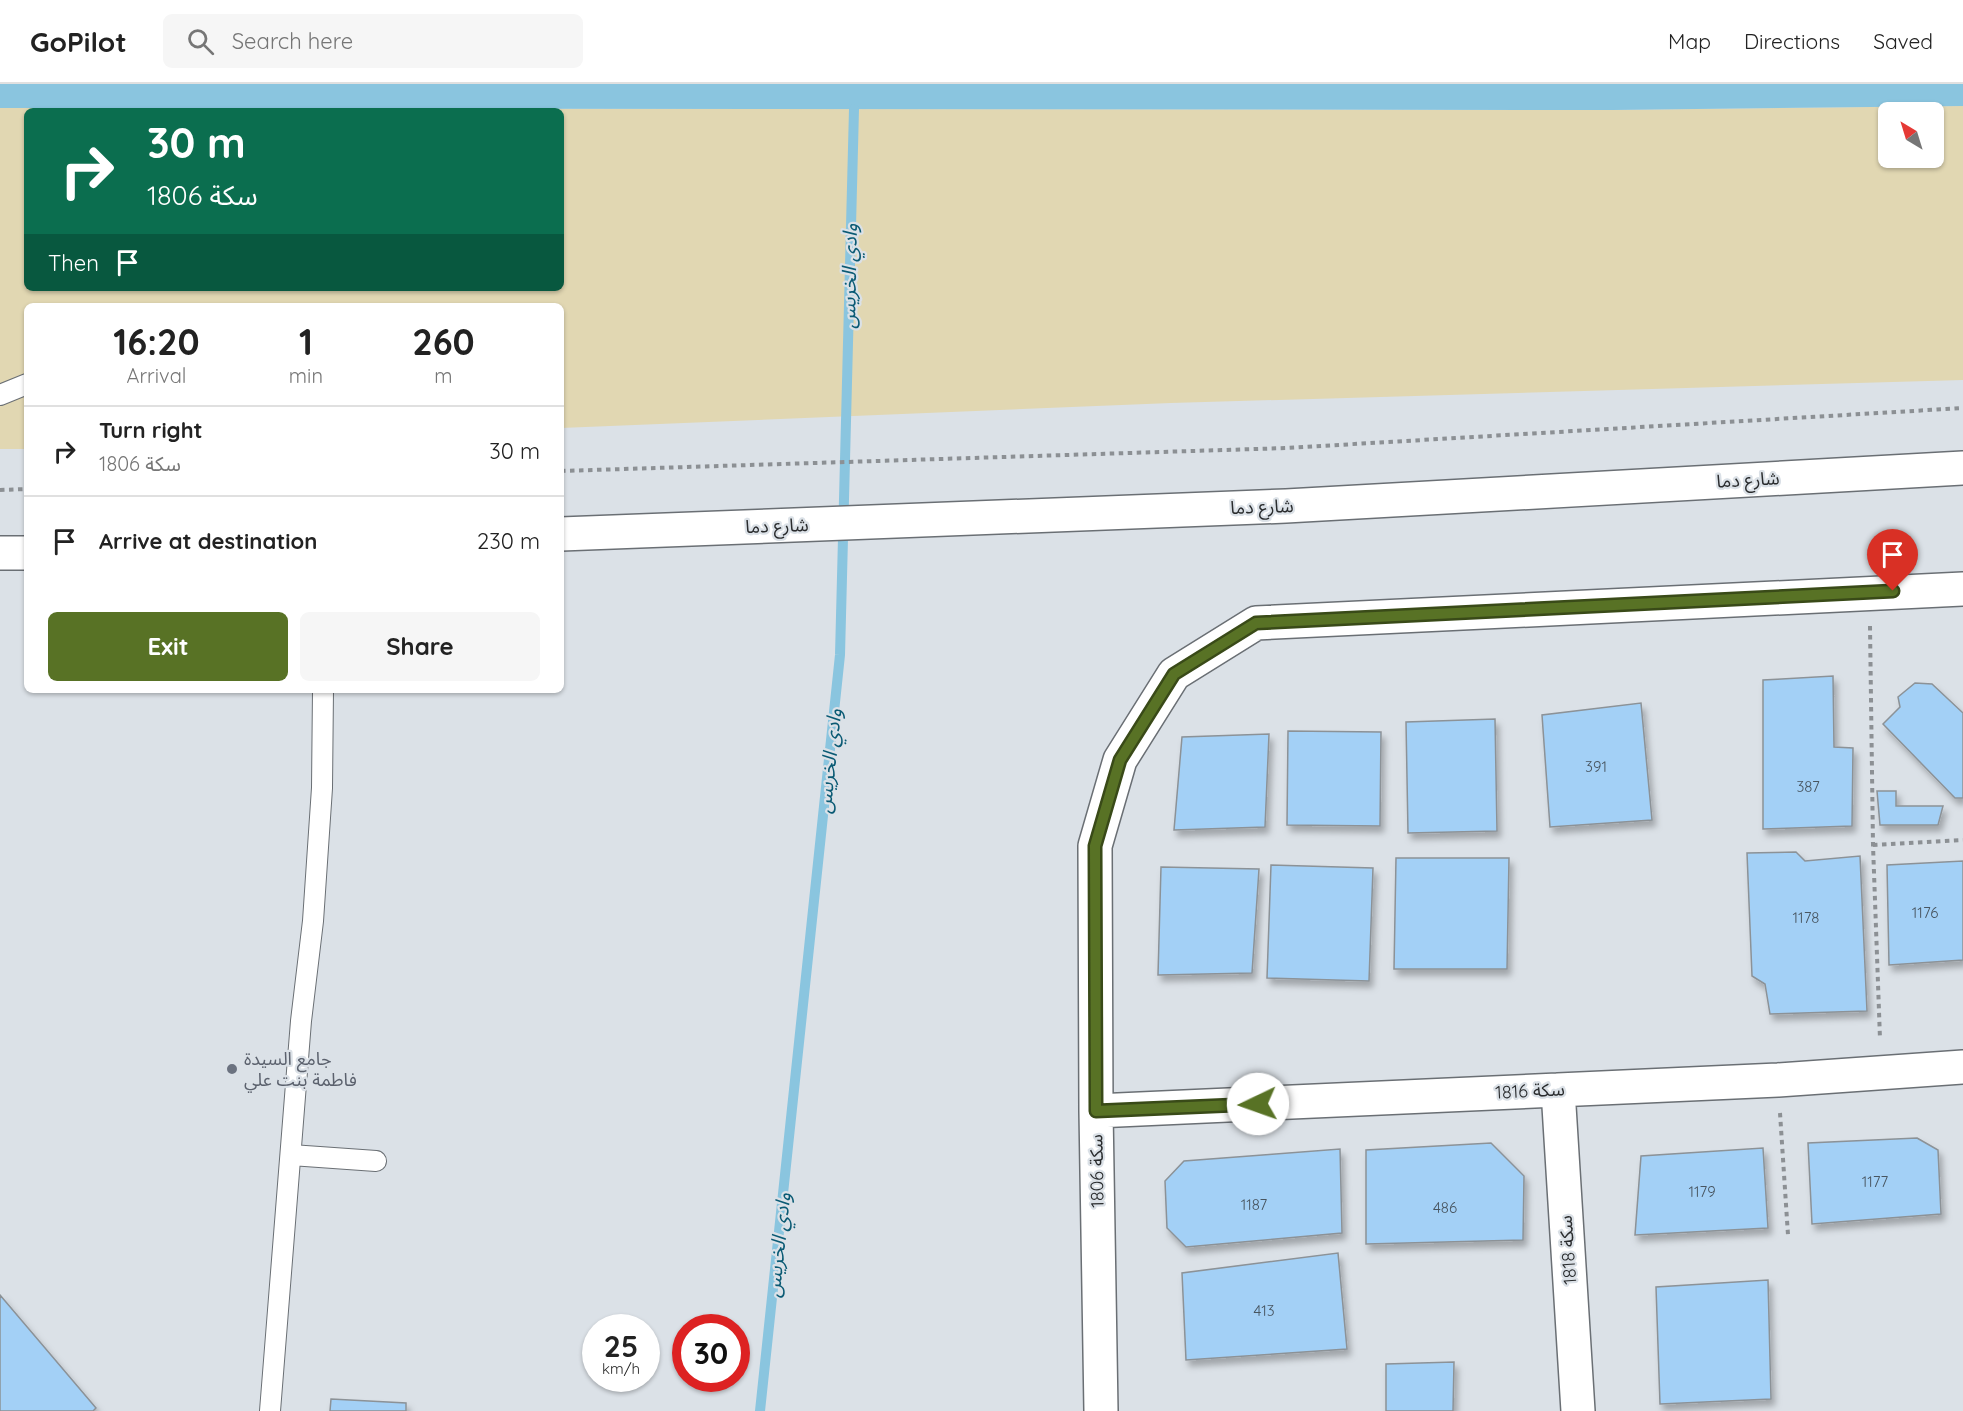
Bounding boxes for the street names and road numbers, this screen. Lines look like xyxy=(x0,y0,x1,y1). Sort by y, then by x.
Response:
street label: شارع دما xyxy=(1716,466,1780,496)
street label: شارع دما xyxy=(1230,494,1294,522)
street label: شارع دما xyxy=(745,513,809,541)
street label: سكة 1816 xyxy=(1495,1077,1565,1104)
street label: سكة 1806 xyxy=(1084,1134,1109,1208)
street label: سكة 1818 xyxy=(1554,1214,1581,1286)

